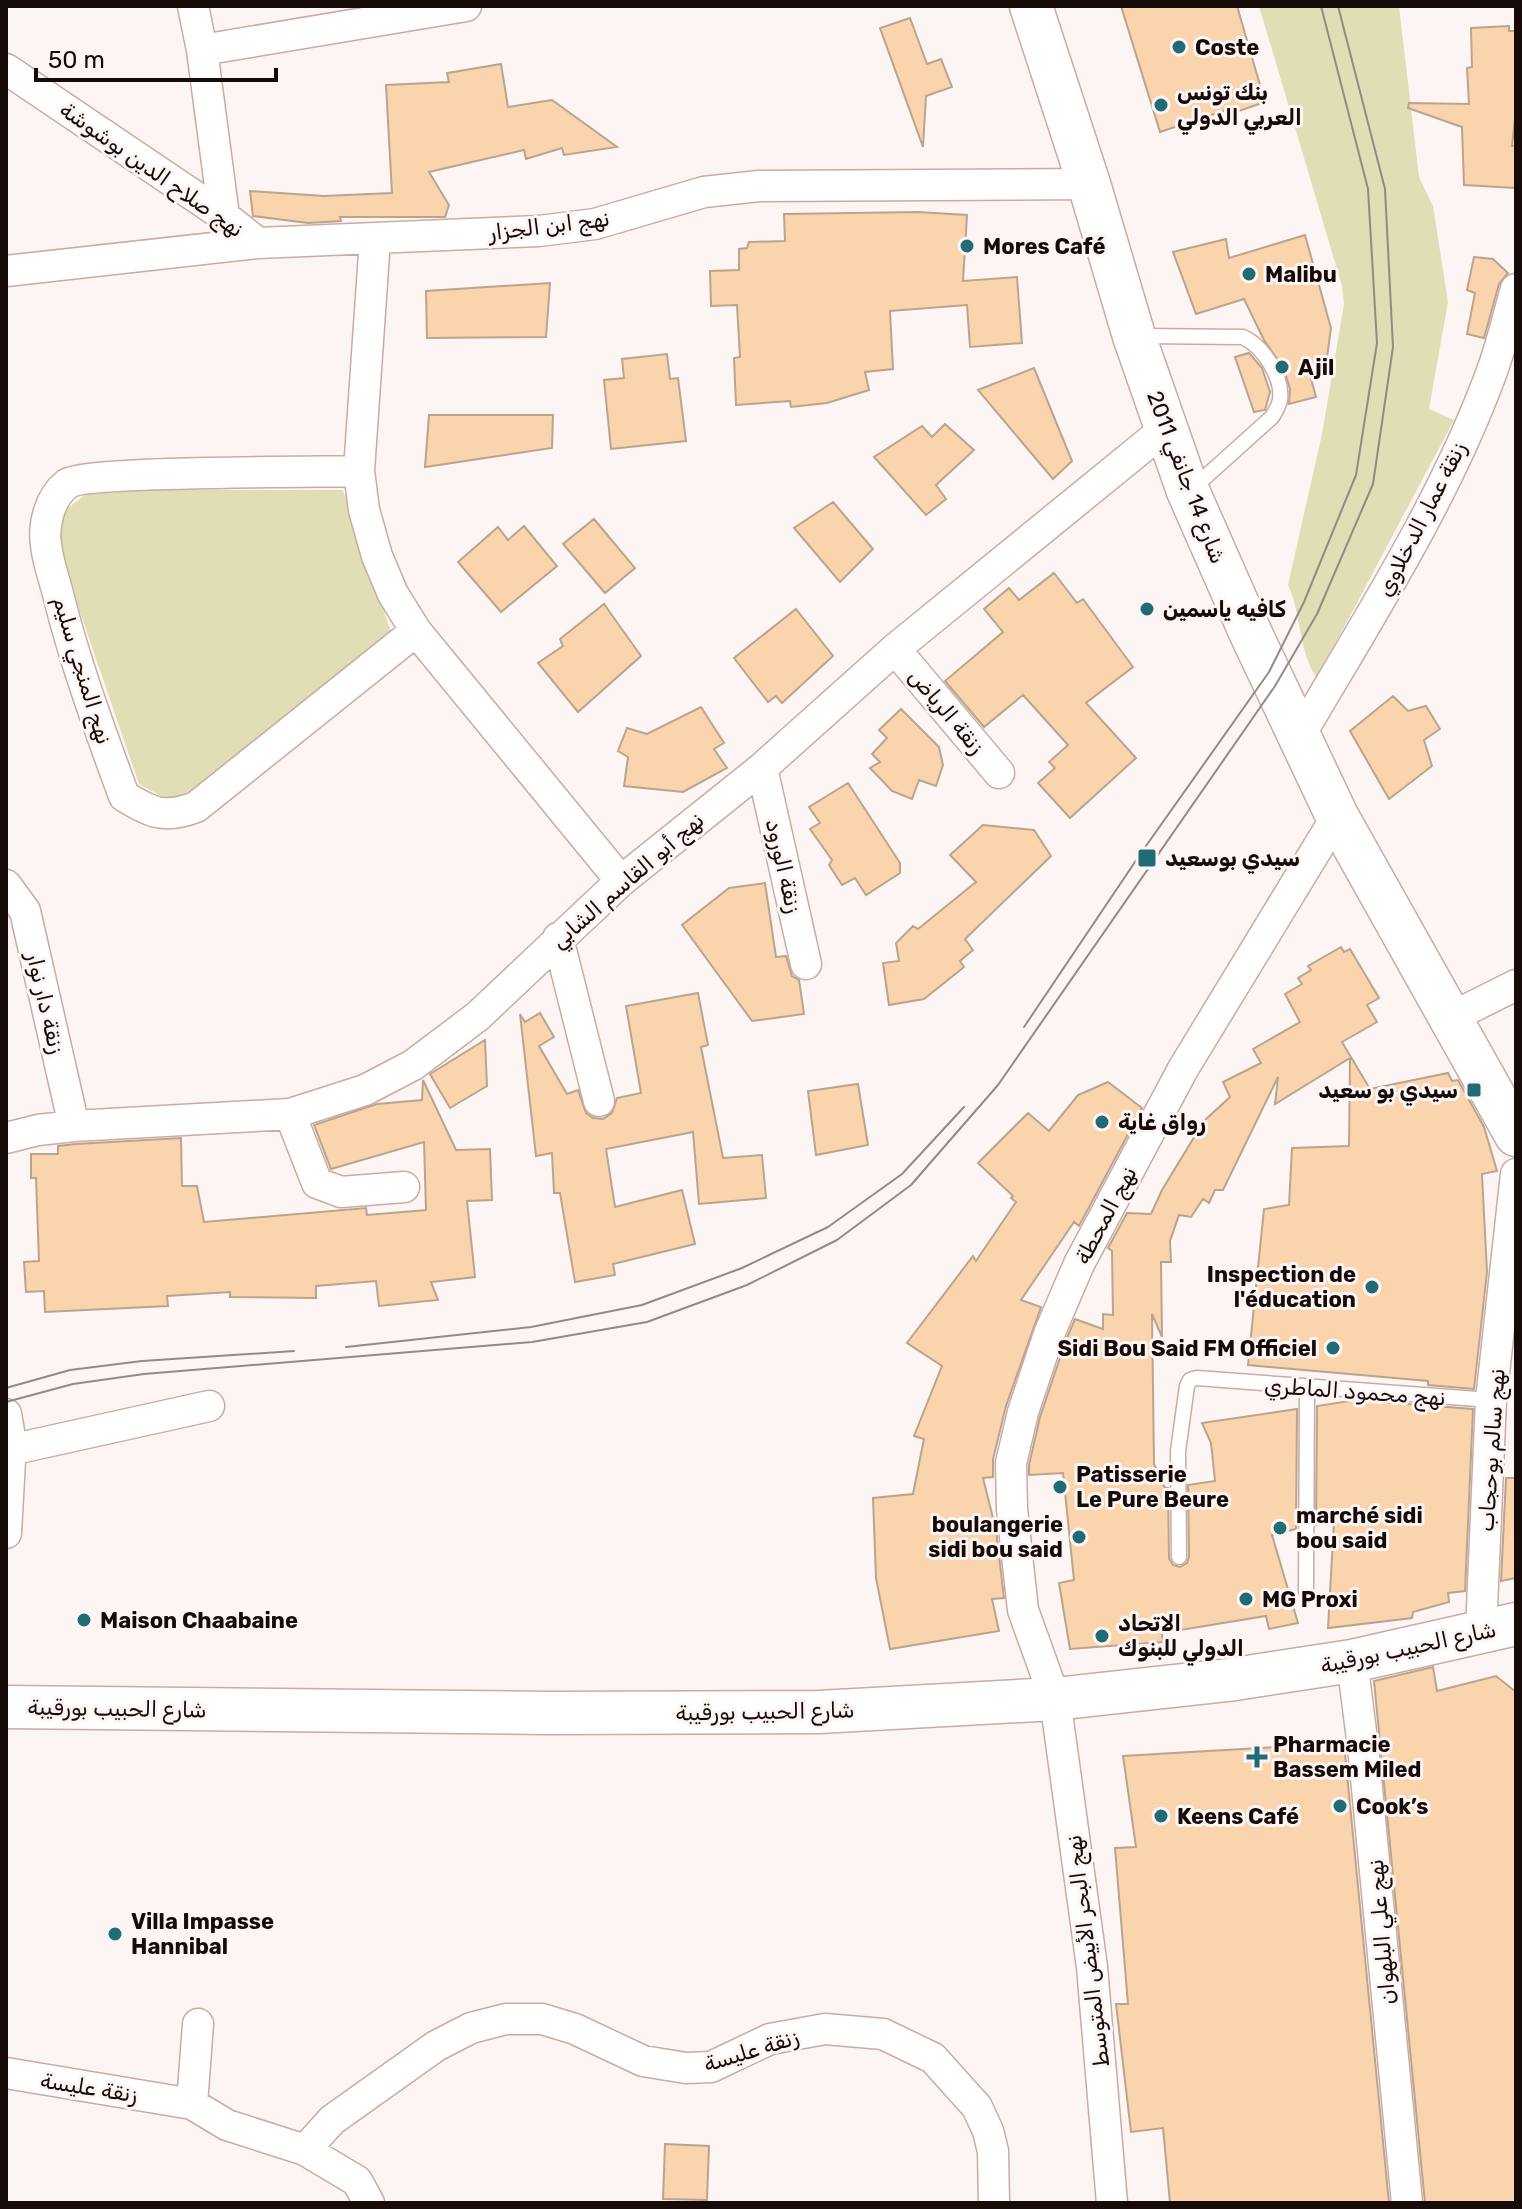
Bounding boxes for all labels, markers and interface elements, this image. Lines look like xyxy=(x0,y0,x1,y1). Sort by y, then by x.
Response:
scale bar xyxy=(36,32,276,82)
place label: Coste xyxy=(1195,34,1259,61)
marker: Coste xyxy=(1170,38,1188,56)
text: 50 m xyxy=(48,46,105,74)
place label: بنك تونس العربي الدولي xyxy=(1177,79,1302,135)
street label: نهج صلاح الدين بوشوشة xyxy=(53,96,249,245)
marker: بنك تونس العربي الدولي xyxy=(1152,96,1170,114)
street label: نهج ابن الجزار xyxy=(485,205,611,249)
place label: Mores Café xyxy=(983,233,1105,260)
marker: Mores Café xyxy=(958,237,976,255)
place label: Malibu xyxy=(1265,261,1337,288)
marker: Malibu xyxy=(1240,265,1258,283)
place label: Ajil xyxy=(1298,354,1334,381)
marker: Ajil xyxy=(1273,358,1291,376)
street label: شارع 14 جانفي 2011 xyxy=(1138,387,1232,569)
street label: زنقة عمار الدخلاوي xyxy=(1371,437,1474,602)
street label: نهج المنجي سليم xyxy=(44,593,118,748)
place label: كافيه ياسمين xyxy=(1163,596,1286,623)
marker: كافيه ياسمين xyxy=(1138,600,1156,618)
street label: زنقة الرياض xyxy=(903,663,990,760)
street label: نهج أبو القاسم الشابي xyxy=(545,807,711,956)
street label: زنقة الورود xyxy=(760,816,807,916)
place label: سيدي بوسعيد xyxy=(1165,845,1300,874)
marker: سيدي بوسعيد xyxy=(1136,847,1158,869)
street label: زنقة دار نوار xyxy=(20,948,70,1057)
place label: سيدي بو سعيد xyxy=(1318,1077,1458,1106)
marker: سيدي بو سعيد xyxy=(1465,1081,1483,1099)
place label: رواق غاية xyxy=(1118,1109,1206,1136)
marker: رواق غاية xyxy=(1093,1113,1111,1131)
street label: نهج المحطة xyxy=(1068,1162,1144,1270)
place label: Inspection de l'éducation xyxy=(1207,1261,1356,1313)
marker: Inspection de l'éducation xyxy=(1363,1278,1381,1296)
place label: Sidi Bou Said FM Officiel xyxy=(1057,1335,1317,1362)
marker: Sidi Bou Said FM Officiel xyxy=(1324,1339,1342,1357)
street label: نهج سالم بوحجاب xyxy=(1472,1367,1513,1533)
street label: نهج محمود الماطري xyxy=(1263,1372,1447,1413)
place label: Patisserie Le Pure Beure xyxy=(1076,1461,1229,1513)
marker: Patisserie Le Pure Beure xyxy=(1051,1478,1069,1496)
place label: marché sidi bou said xyxy=(1296,1502,1423,1554)
place label: boulangerie sidi bou said xyxy=(928,1511,1063,1563)
marker: marché sidi bou said xyxy=(1271,1519,1289,1537)
marker: boulangerie sidi bou said xyxy=(1070,1528,1088,1546)
place label: MG Proxi xyxy=(1262,1586,1358,1613)
marker: MG Proxi xyxy=(1237,1590,1255,1608)
place label: Maison Chaabaine xyxy=(100,1607,298,1634)
place label: الاتحاد الدولي للبنوك xyxy=(1118,1610,1244,1666)
marker: Maison Chaabaine xyxy=(75,1611,93,1629)
street label: شارع الحبيب بورقيبة xyxy=(1318,1616,1499,1681)
marker: الاتحاد الدولي للبنوك xyxy=(1093,1627,1111,1645)
street label: شارع الحبيب بورقيبة xyxy=(27,1693,207,1726)
street label: شارع الحبيب بورقيبة xyxy=(675,1696,855,1729)
place label: Pharmacie Bassem Miled xyxy=(1273,1731,1421,1783)
marker: Pharmacie Bassem Miled xyxy=(1248,1748,1266,1766)
place label: Cook’s xyxy=(1356,1793,1428,1820)
marker: Cook’s xyxy=(1331,1797,1349,1815)
place label: Keens Café xyxy=(1177,1803,1299,1830)
marker: Keens Café xyxy=(1152,1807,1170,1825)
street label: نهج البحر الأبيض المتوسط xyxy=(1060,1833,1117,2069)
street label: نهج علي البلهوان xyxy=(1362,1858,1404,2006)
place label: Villa Impasse Hannibal xyxy=(131,1908,274,1960)
marker: Villa Impasse Hannibal xyxy=(106,1925,124,1943)
street label: زنقة عليسة xyxy=(700,2023,802,2078)
street label: زنقة عليسة xyxy=(38,2066,140,2109)

